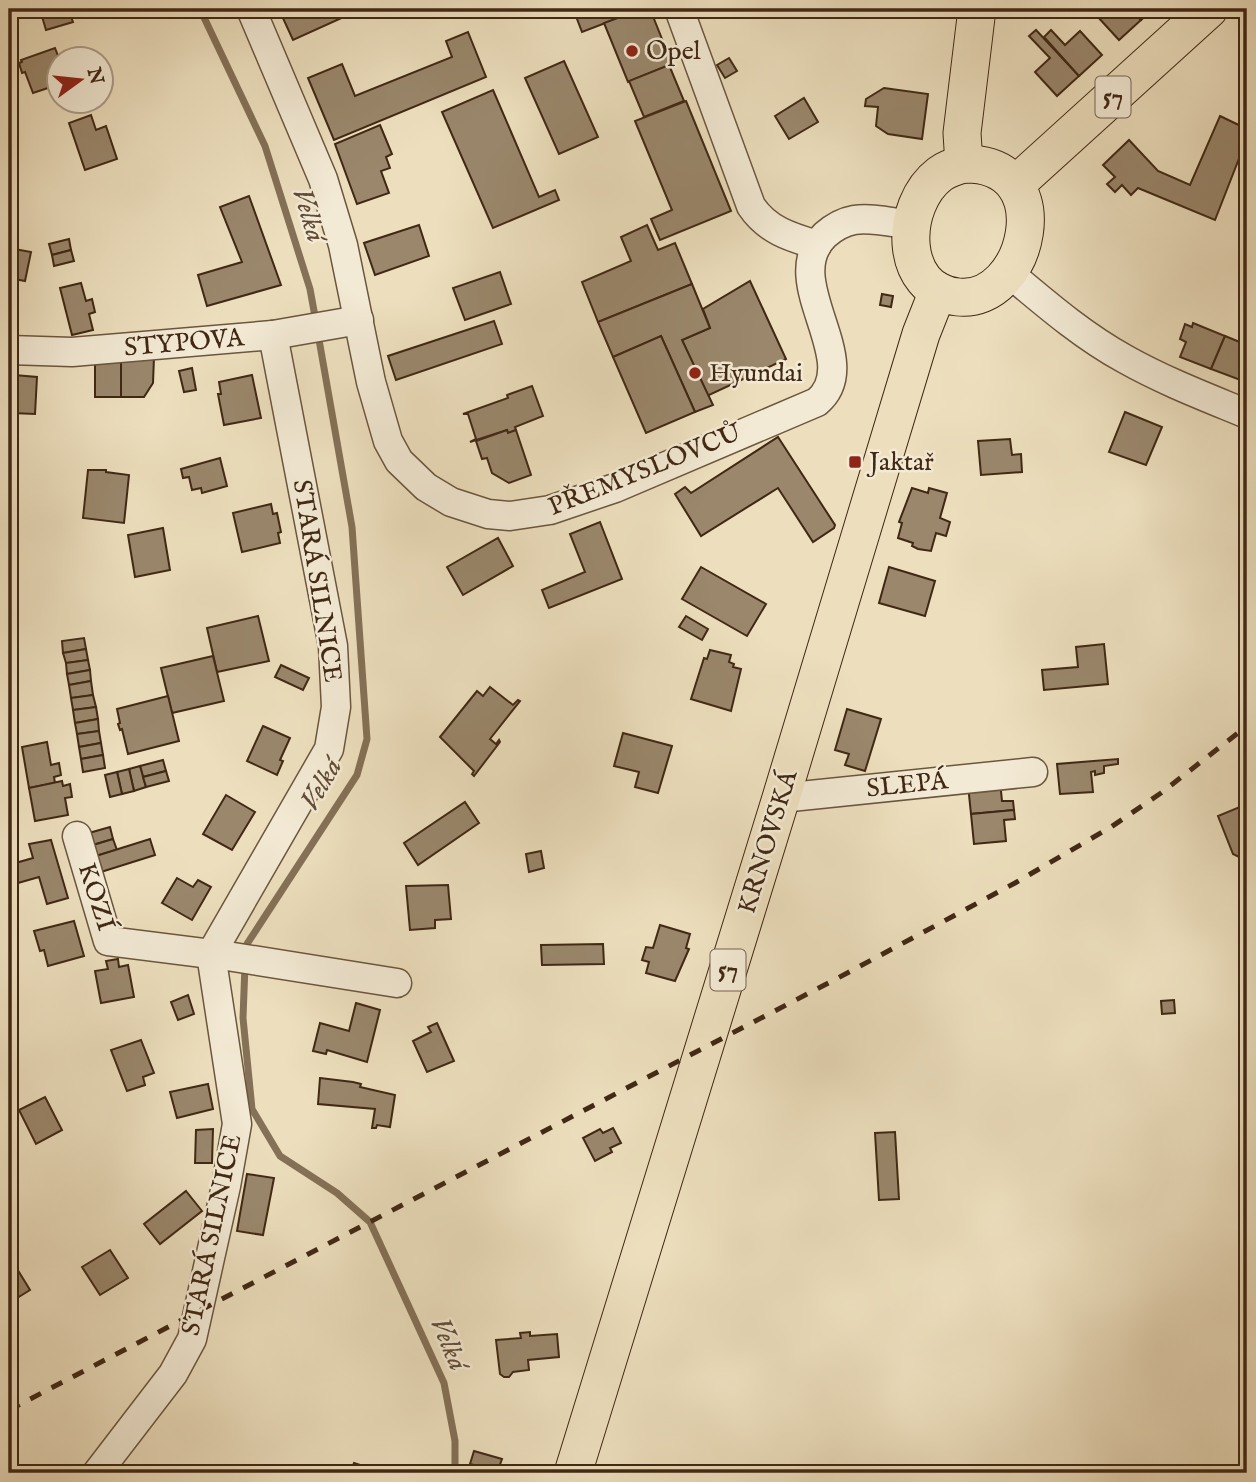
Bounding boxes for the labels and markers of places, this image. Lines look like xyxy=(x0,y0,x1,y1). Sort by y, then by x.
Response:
place label: Opel xyxy=(646,35,702,68)
marker: Opel xyxy=(624,43,640,59)
place label: Hyundai xyxy=(709,357,803,390)
marker: Hyundai xyxy=(687,365,703,381)
place label: Jaktař xyxy=(866,446,934,479)
marker: Jaktař xyxy=(847,454,863,470)

